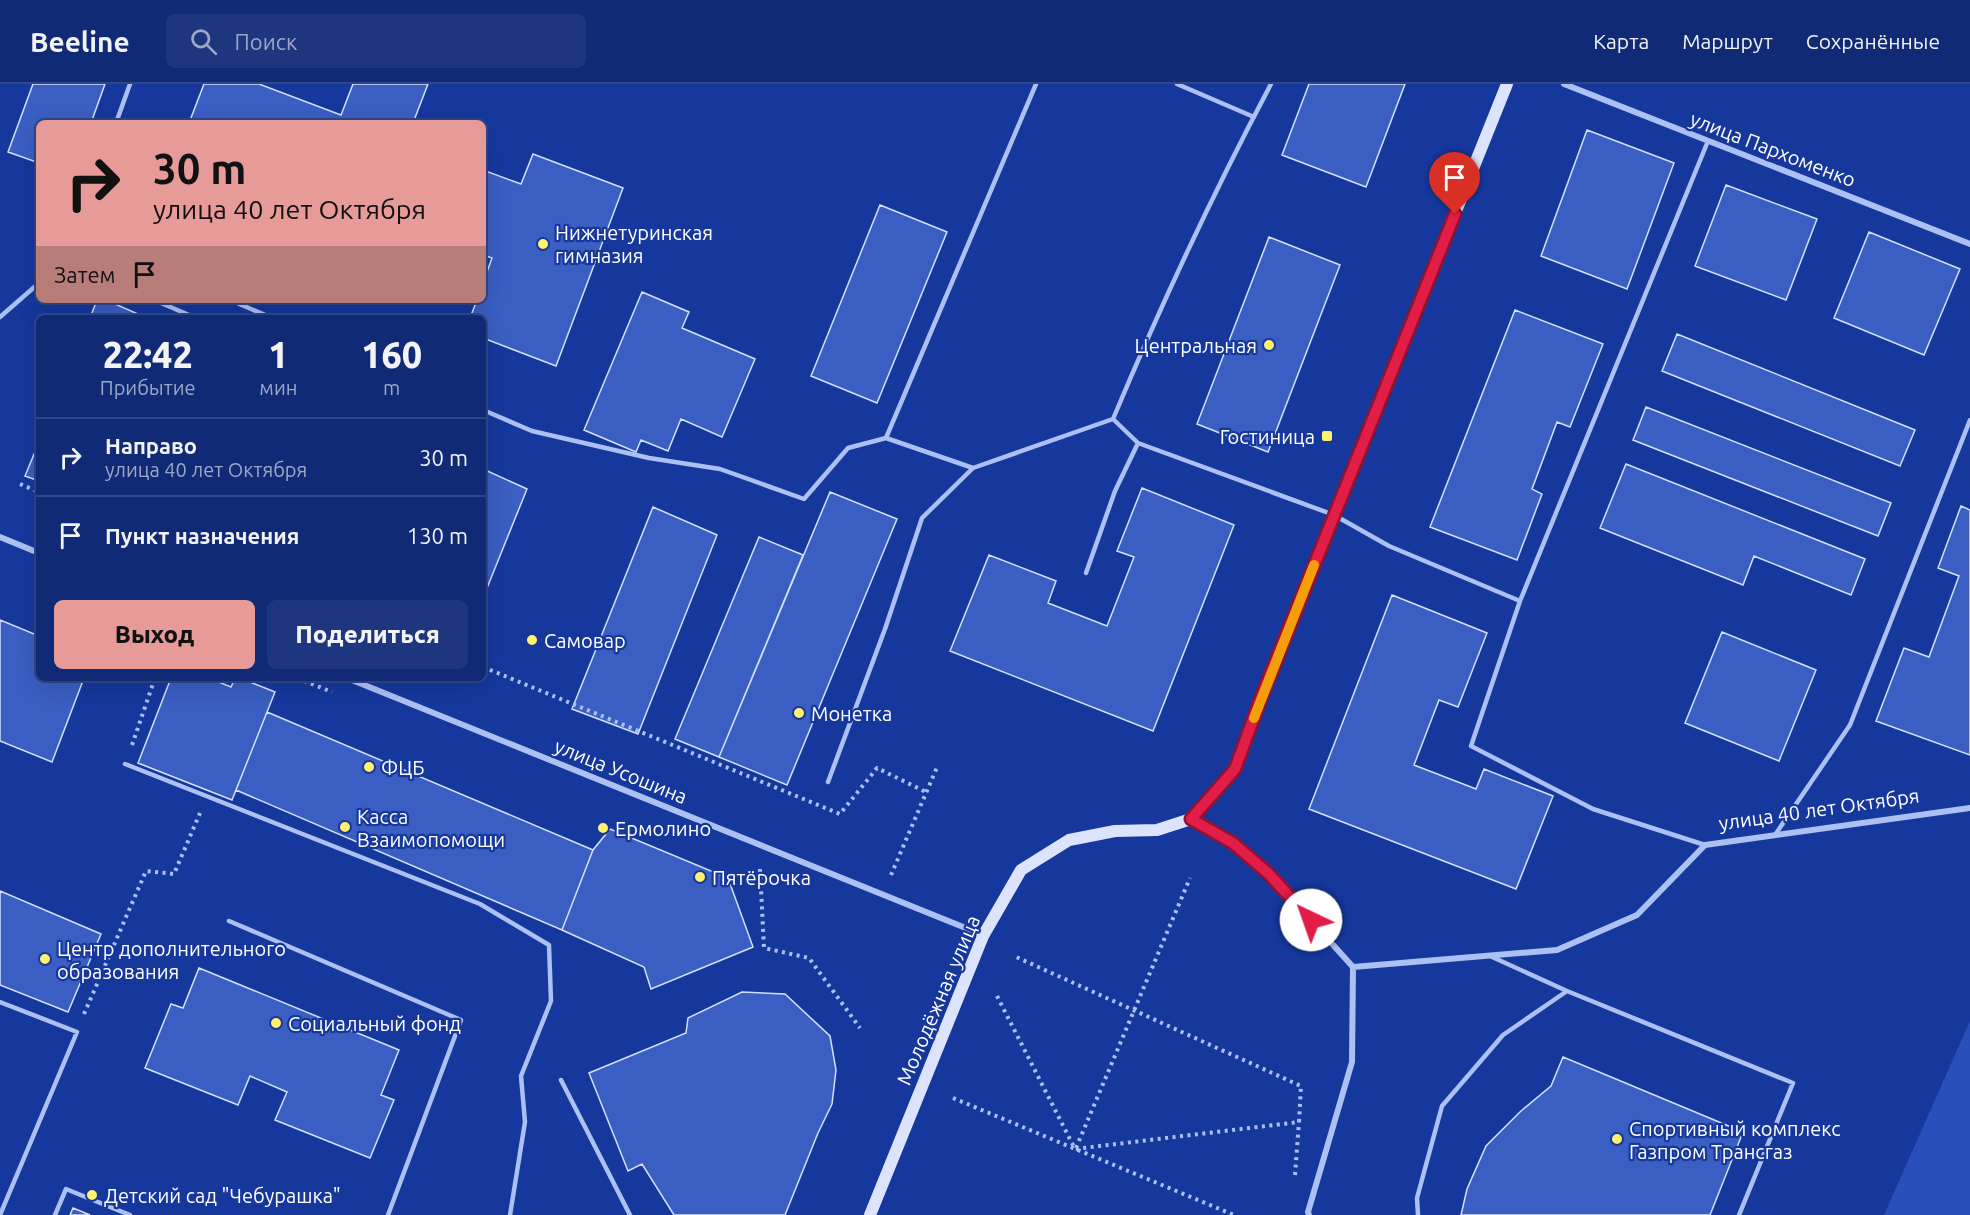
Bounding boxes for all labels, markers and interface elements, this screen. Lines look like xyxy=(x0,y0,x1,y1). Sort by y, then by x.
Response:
search box xyxy=(166,14,586,68)
icon: search xyxy=(187,25,220,58)
text: Beeline xyxy=(30,26,130,57)
text: Поиск xyxy=(235,29,297,54)
text: Карта xyxy=(1593,29,1649,53)
text: Маршрут xyxy=(1682,29,1773,53)
text: Сохранённые xyxy=(1806,29,1940,53)
street label: улица Пархоменко xyxy=(1687,107,1859,191)
icon: right xyxy=(54,144,132,222)
text: 30 m xyxy=(153,145,247,192)
pin xyxy=(1429,152,1480,214)
icon: arrive xyxy=(1438,161,1471,194)
text: улица 40 лет Октября xyxy=(153,194,426,224)
place label: Нижнетуринская гимназия xyxy=(555,221,713,267)
marker: Нижнетуринская гимназия xyxy=(536,237,550,251)
icon: arrive xyxy=(128,258,161,291)
text: Затем xyxy=(54,262,116,287)
text: 22:42 xyxy=(103,334,193,375)
text: 1 xyxy=(268,334,289,375)
text: 160 xyxy=(361,334,422,375)
place label: Центральная xyxy=(1135,334,1257,357)
marker: Центральная xyxy=(1262,338,1276,352)
text: Прибытие xyxy=(100,376,196,399)
text: мин xyxy=(259,376,297,399)
text: m xyxy=(383,376,400,399)
place label: Гостиница xyxy=(1220,425,1315,448)
marker: Гостиница xyxy=(1320,429,1334,443)
text: Направо xyxy=(105,433,197,458)
icon: right xyxy=(54,441,87,474)
text: 30 m xyxy=(419,445,468,470)
text: улица 40 лет Октября xyxy=(105,458,307,481)
icon: arrive xyxy=(54,519,87,552)
text: Пункт назначения xyxy=(105,523,299,548)
text: 130 m xyxy=(407,523,468,548)
button: Выход xyxy=(54,600,255,669)
button: Поделиться xyxy=(267,600,468,669)
place label: Самовар xyxy=(544,629,626,652)
marker: Самовар xyxy=(525,633,539,647)
place label: Монетка xyxy=(811,702,892,725)
marker: Монетка xyxy=(792,706,806,720)
street label: улица Усошина xyxy=(551,734,691,808)
place label: ФЦБ xyxy=(381,756,425,779)
marker: ФЦБ xyxy=(362,760,376,774)
street label: улица 40 лет Октября xyxy=(1717,784,1921,834)
place label: Касса Взаимопомощи xyxy=(357,805,505,851)
place label: Ермолино xyxy=(615,817,711,840)
marker: Касса Взаимопомощи xyxy=(338,820,352,834)
marker: Ермолино xyxy=(596,821,610,835)
place label: Пятёрочка xyxy=(712,866,811,889)
marker: Пятёрочка xyxy=(693,870,707,884)
position arrow xyxy=(1279,888,1343,952)
street label: Молодёжная улица xyxy=(892,912,984,1088)
place label: Центр дополнительного образования xyxy=(57,937,286,983)
marker: Центр дополнительного образования xyxy=(38,952,52,966)
place label: Социальный фонд xyxy=(288,1012,461,1035)
marker: Социальный фонд xyxy=(269,1016,283,1030)
place label: Спортивный комплекс Газпром Трансгаз xyxy=(1629,1117,1841,1163)
marker: Спортивный комплекс Газпром Трансгаз xyxy=(1610,1132,1624,1146)
place label: Детский сад "Чебурашка" xyxy=(104,1184,341,1207)
marker: Детский сад "Чебурашка" xyxy=(85,1188,99,1202)

